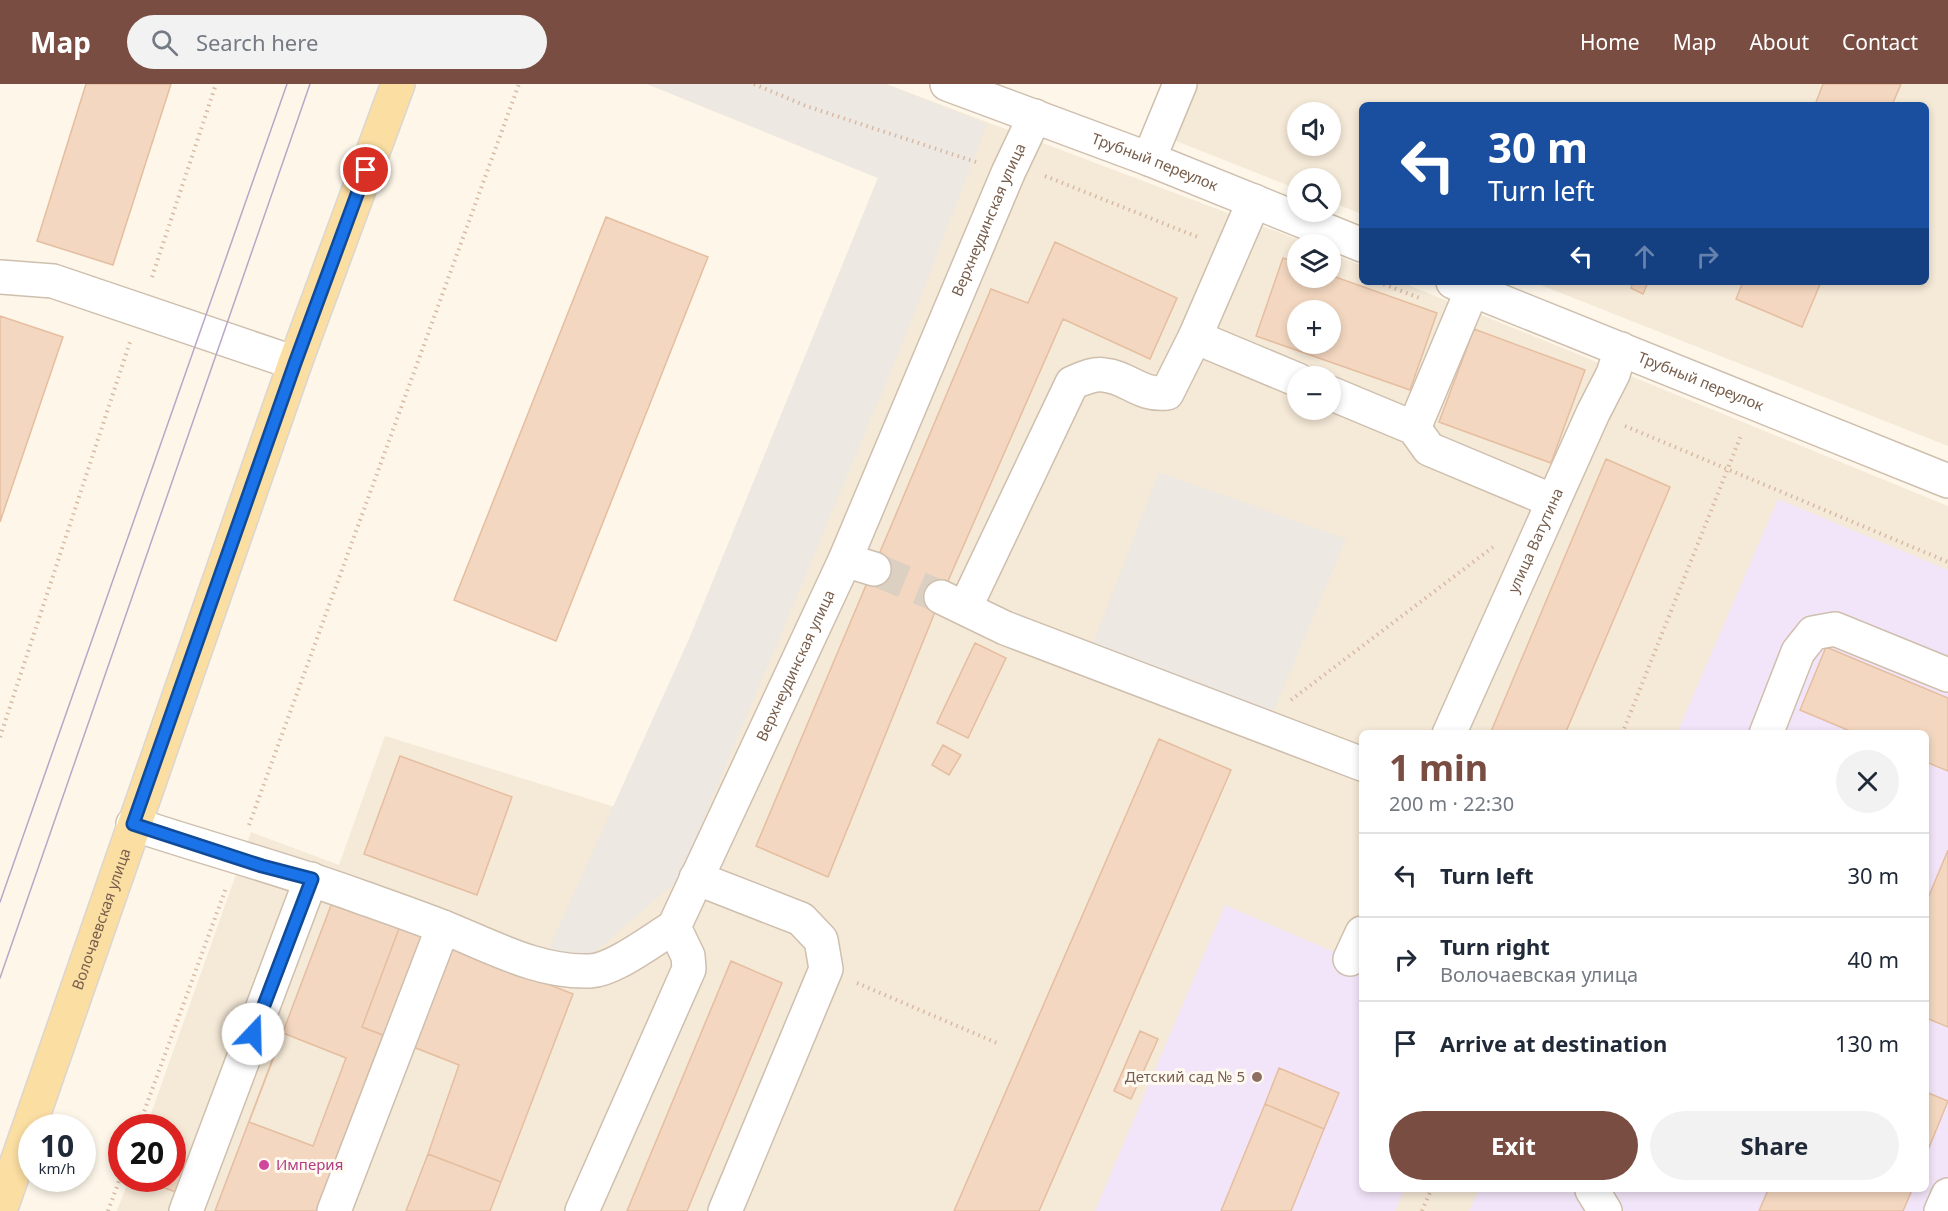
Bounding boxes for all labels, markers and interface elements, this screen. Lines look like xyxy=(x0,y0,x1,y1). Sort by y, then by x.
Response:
search box xyxy=(127,15,547,69)
text: Map xyxy=(30,23,91,61)
icon: search xyxy=(148,26,181,59)
text: Search here xyxy=(196,27,318,57)
text: Home xyxy=(1580,28,1640,56)
text: Map xyxy=(1673,28,1716,56)
text: About xyxy=(1749,28,1809,56)
text: Contact xyxy=(1842,28,1918,56)
map controls xyxy=(1287,102,1341,420)
button: sound xyxy=(1287,102,1341,156)
text: 30 m xyxy=(1488,118,1588,175)
icon: left xyxy=(1389,126,1467,204)
street label: Трубный переулок xyxy=(1089,128,1221,195)
street label: Верхнеудинская улица xyxy=(946,140,1030,299)
pin xyxy=(340,144,391,195)
icon: arrive xyxy=(349,153,382,186)
button: search xyxy=(1287,168,1341,222)
text: Turn left xyxy=(1488,172,1594,209)
button: layers xyxy=(1287,234,1341,288)
icon: left xyxy=(1565,240,1598,273)
icon: ahead xyxy=(1628,240,1661,273)
icon: right xyxy=(1691,240,1724,273)
button: + xyxy=(1287,300,1341,354)
street label: Трубный переулок xyxy=(1635,346,1767,415)
button: − xyxy=(1287,366,1341,420)
street label: улица Ватутина xyxy=(1503,485,1567,596)
street label: Верхнеудинская улица xyxy=(751,587,839,744)
text: 1 min xyxy=(1389,743,1488,792)
button: close xyxy=(1836,750,1899,813)
text: 200 m · 22:30 xyxy=(1389,790,1514,817)
street label: Волочаевская улица xyxy=(67,845,134,992)
icon: left xyxy=(1389,859,1422,892)
text: Turn left xyxy=(1440,860,1534,890)
text: 30 m xyxy=(1848,860,1899,890)
text: Turn right xyxy=(1440,931,1550,961)
icon: right xyxy=(1389,943,1422,976)
text: 40 m xyxy=(1848,944,1899,974)
text: Волочаевская улица xyxy=(1440,961,1638,988)
position arrow xyxy=(221,1002,285,1066)
icon: arrive xyxy=(1389,1027,1422,1060)
text: Arrive at destination xyxy=(1440,1028,1667,1058)
text: 130 m xyxy=(1835,1028,1899,1058)
place label: Детский сад № 5 xyxy=(1125,1066,1245,1086)
marker: Детский сад № 5 xyxy=(1250,1070,1264,1084)
button: Exit xyxy=(1389,1111,1638,1180)
button: Share xyxy=(1650,1111,1899,1180)
speed limit sign: 20 xyxy=(108,1114,186,1192)
text: 10 xyxy=(40,1125,74,1166)
place label: Империя xyxy=(276,1154,343,1174)
text: km/h xyxy=(39,1158,75,1178)
marker: Империя xyxy=(257,1158,271,1172)

